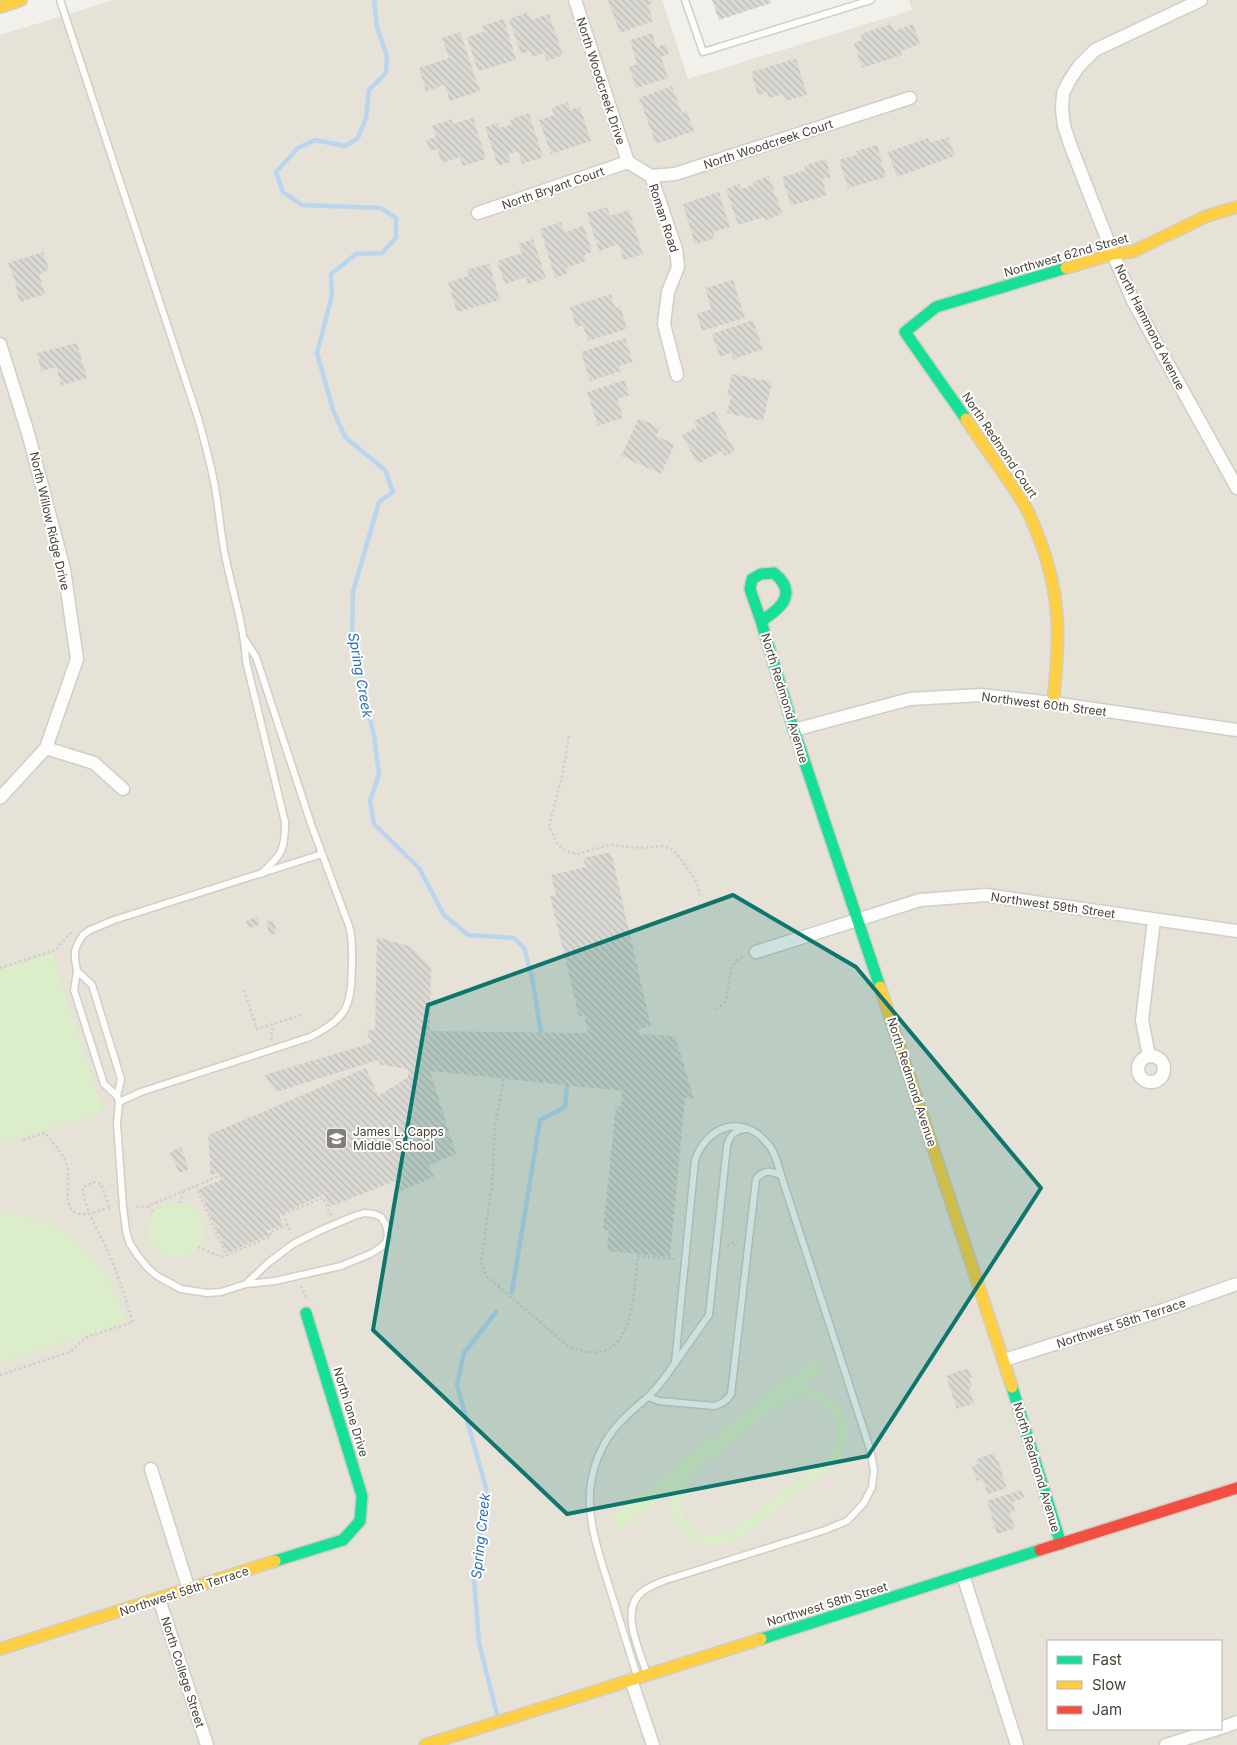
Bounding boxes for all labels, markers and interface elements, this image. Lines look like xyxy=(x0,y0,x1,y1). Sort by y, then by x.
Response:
street label: North Woodcreek Drive xyxy=(573,15,629,147)
street label: North Woodcreek Court xyxy=(701,116,835,172)
street label: North Bryant Court xyxy=(500,163,606,213)
street label: Roman Road xyxy=(646,182,682,254)
street label: Northwest 62nd Street xyxy=(1002,230,1130,280)
street label: North Hammond Avenue xyxy=(1112,262,1188,392)
street label: North Redmond Court xyxy=(959,389,1041,501)
street label: North Willow Ridge Drive xyxy=(27,450,73,592)
water label: Spring Creek xyxy=(345,631,377,719)
street label: North Redmond Avenue xyxy=(758,631,812,765)
street label: Northwest 60th Street xyxy=(981,689,1107,719)
street label: Northwest 59th Street xyxy=(990,889,1116,921)
street label: North Redmond Avenue xyxy=(884,1016,940,1148)
place label: James L. Capps Middle School xyxy=(353,1124,444,1153)
school or university icon: James L. Capps Middle School xyxy=(325,1126,349,1150)
street label: Northwest 58th Terrace xyxy=(1055,1295,1187,1351)
street label: North Ione Drive xyxy=(330,1365,372,1459)
street label: North Redmond Avenue xyxy=(1010,1400,1064,1534)
water label: Spring Creek xyxy=(467,1492,493,1580)
street label: Northwest 58th Terrace xyxy=(118,1563,250,1619)
street label: Northwest 58th Street xyxy=(765,1579,889,1629)
street label: North College Street xyxy=(158,1615,208,1729)
legend xyxy=(1047,1640,1222,1730)
text: Fast xyxy=(1092,1650,1122,1669)
text: Slow xyxy=(1092,1675,1126,1694)
text: Jam xyxy=(1092,1700,1122,1719)

